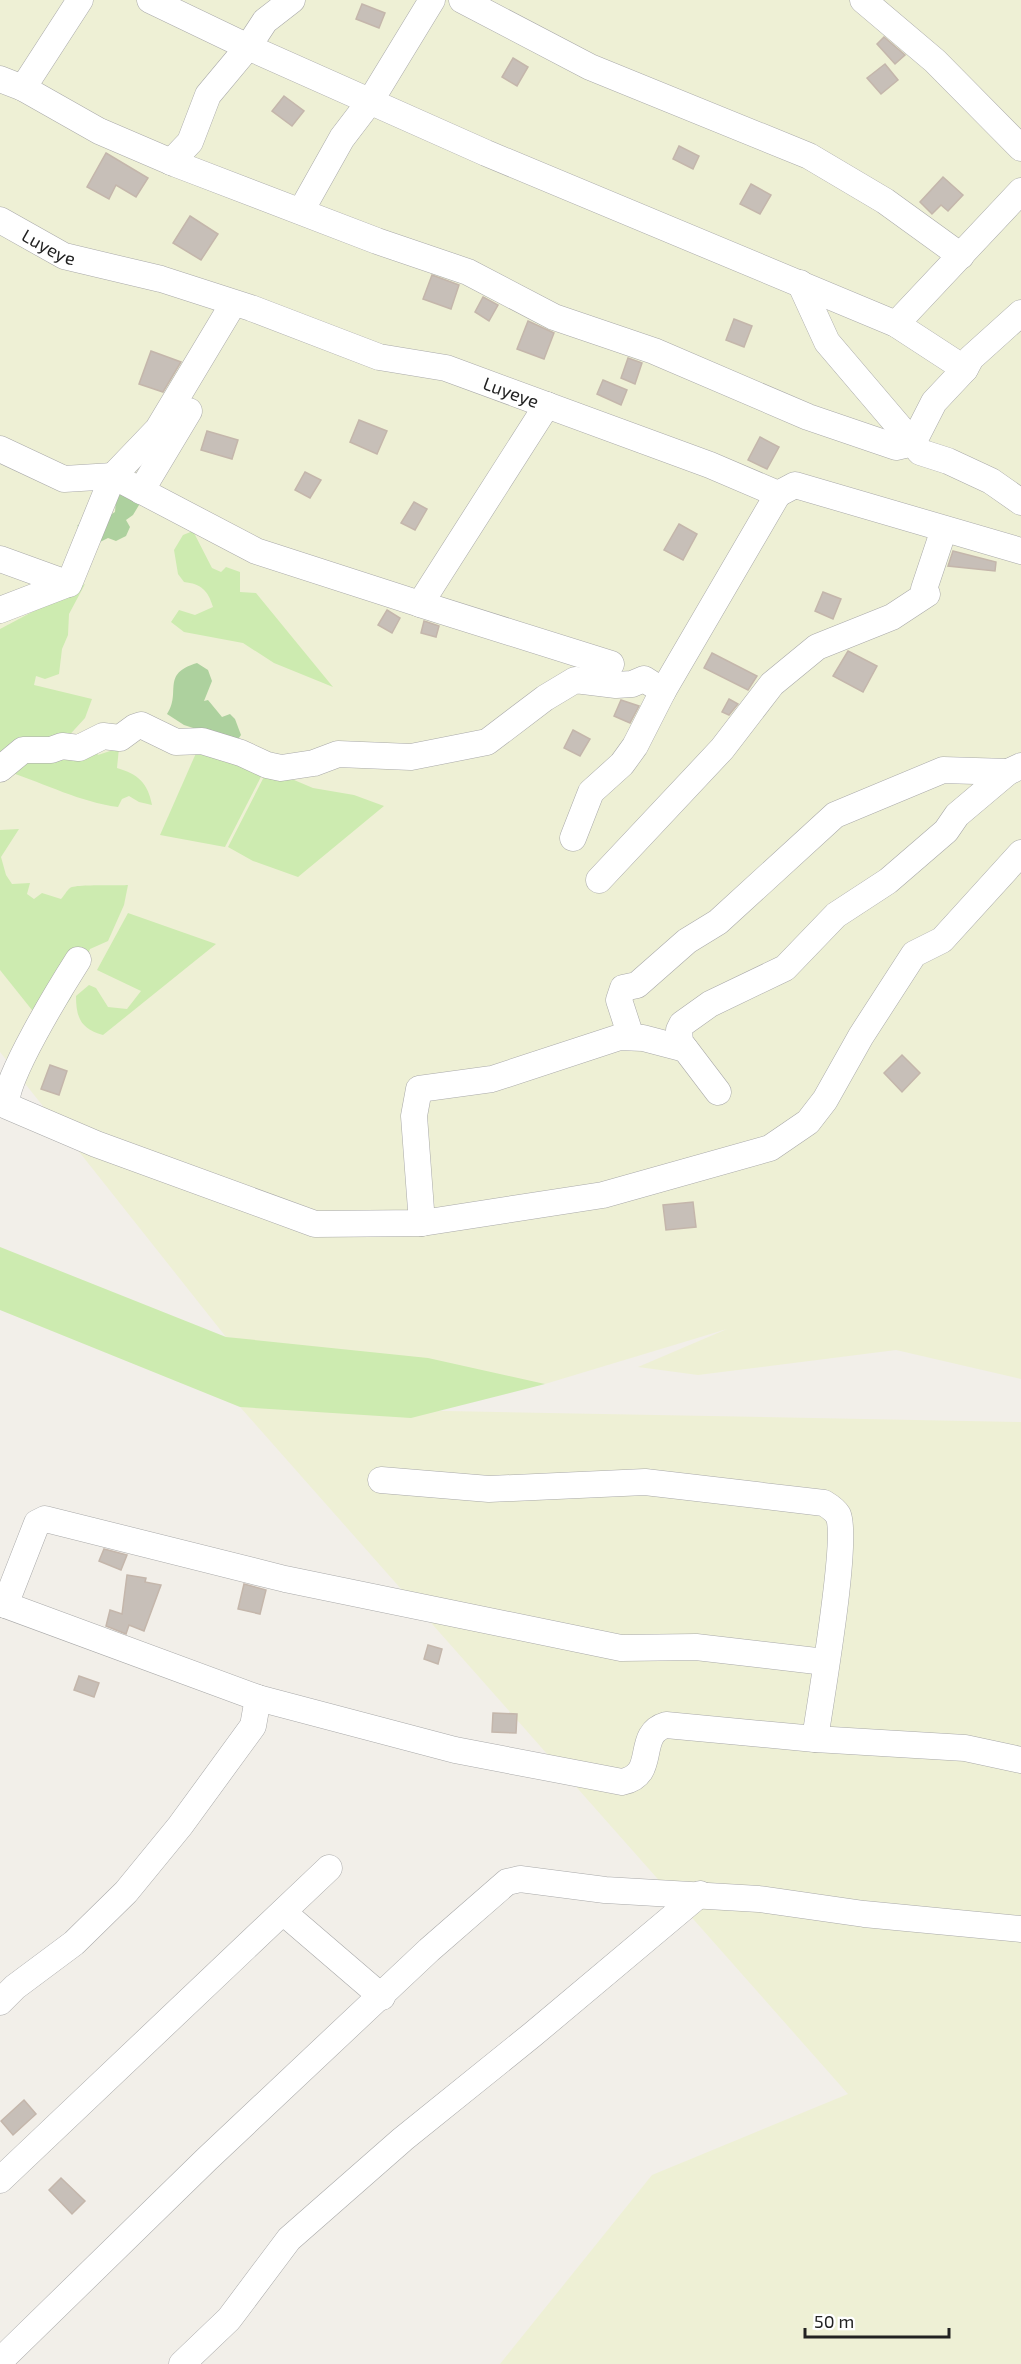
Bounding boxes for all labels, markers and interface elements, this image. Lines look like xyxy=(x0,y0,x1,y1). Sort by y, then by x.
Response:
street label: Luyeye xyxy=(18,224,78,269)
street label: Luyeye xyxy=(480,372,542,412)
scale bar xyxy=(805,2301,949,2339)
text: 50 m xyxy=(814,2310,854,2332)

